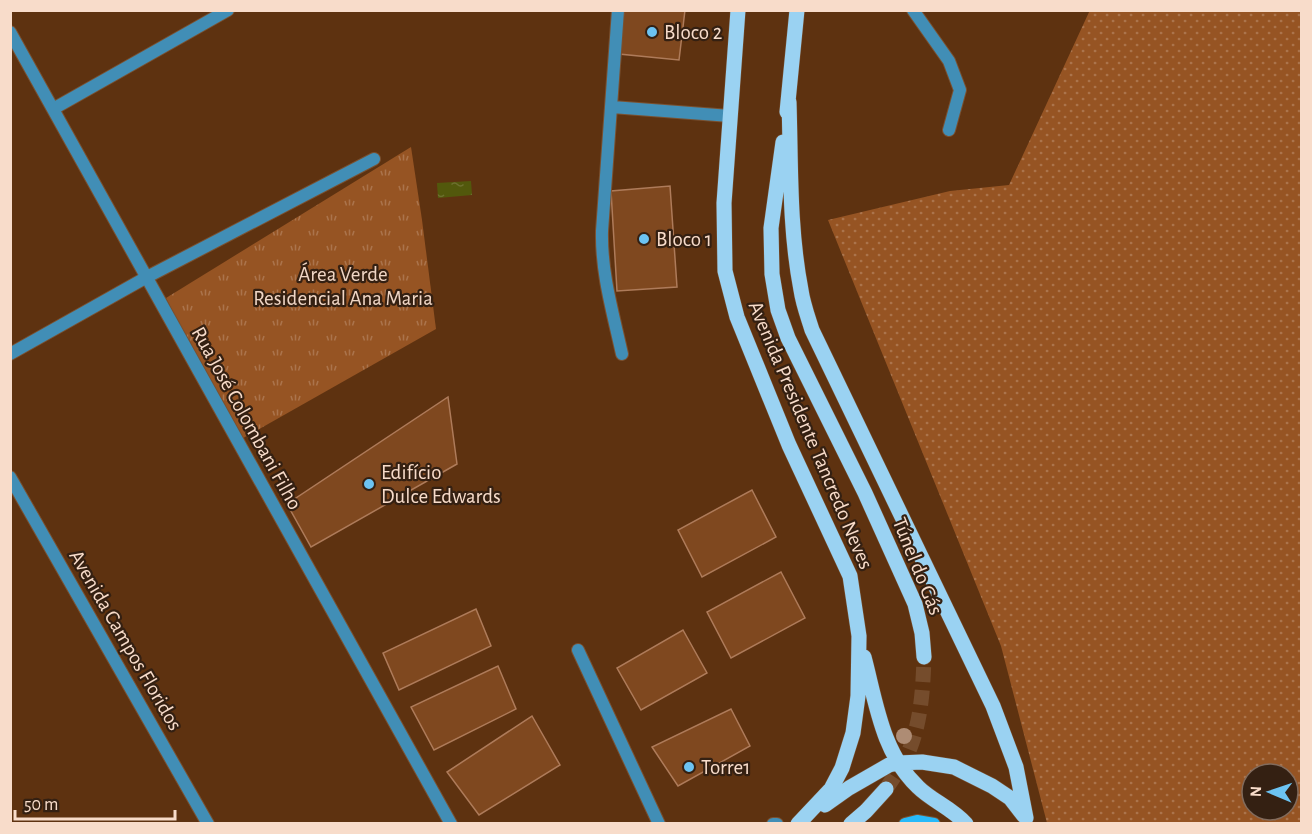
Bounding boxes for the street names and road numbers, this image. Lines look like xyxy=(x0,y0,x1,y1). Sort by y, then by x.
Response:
street label: Avenida Presidente Tancredo Neves xyxy=(744,298,877,572)
street label: Rua José Colombani Filho xyxy=(188,323,306,513)
street label: Túnel do Gás xyxy=(889,515,947,618)
street label: Avenida Campos Floridos xyxy=(65,546,186,734)

